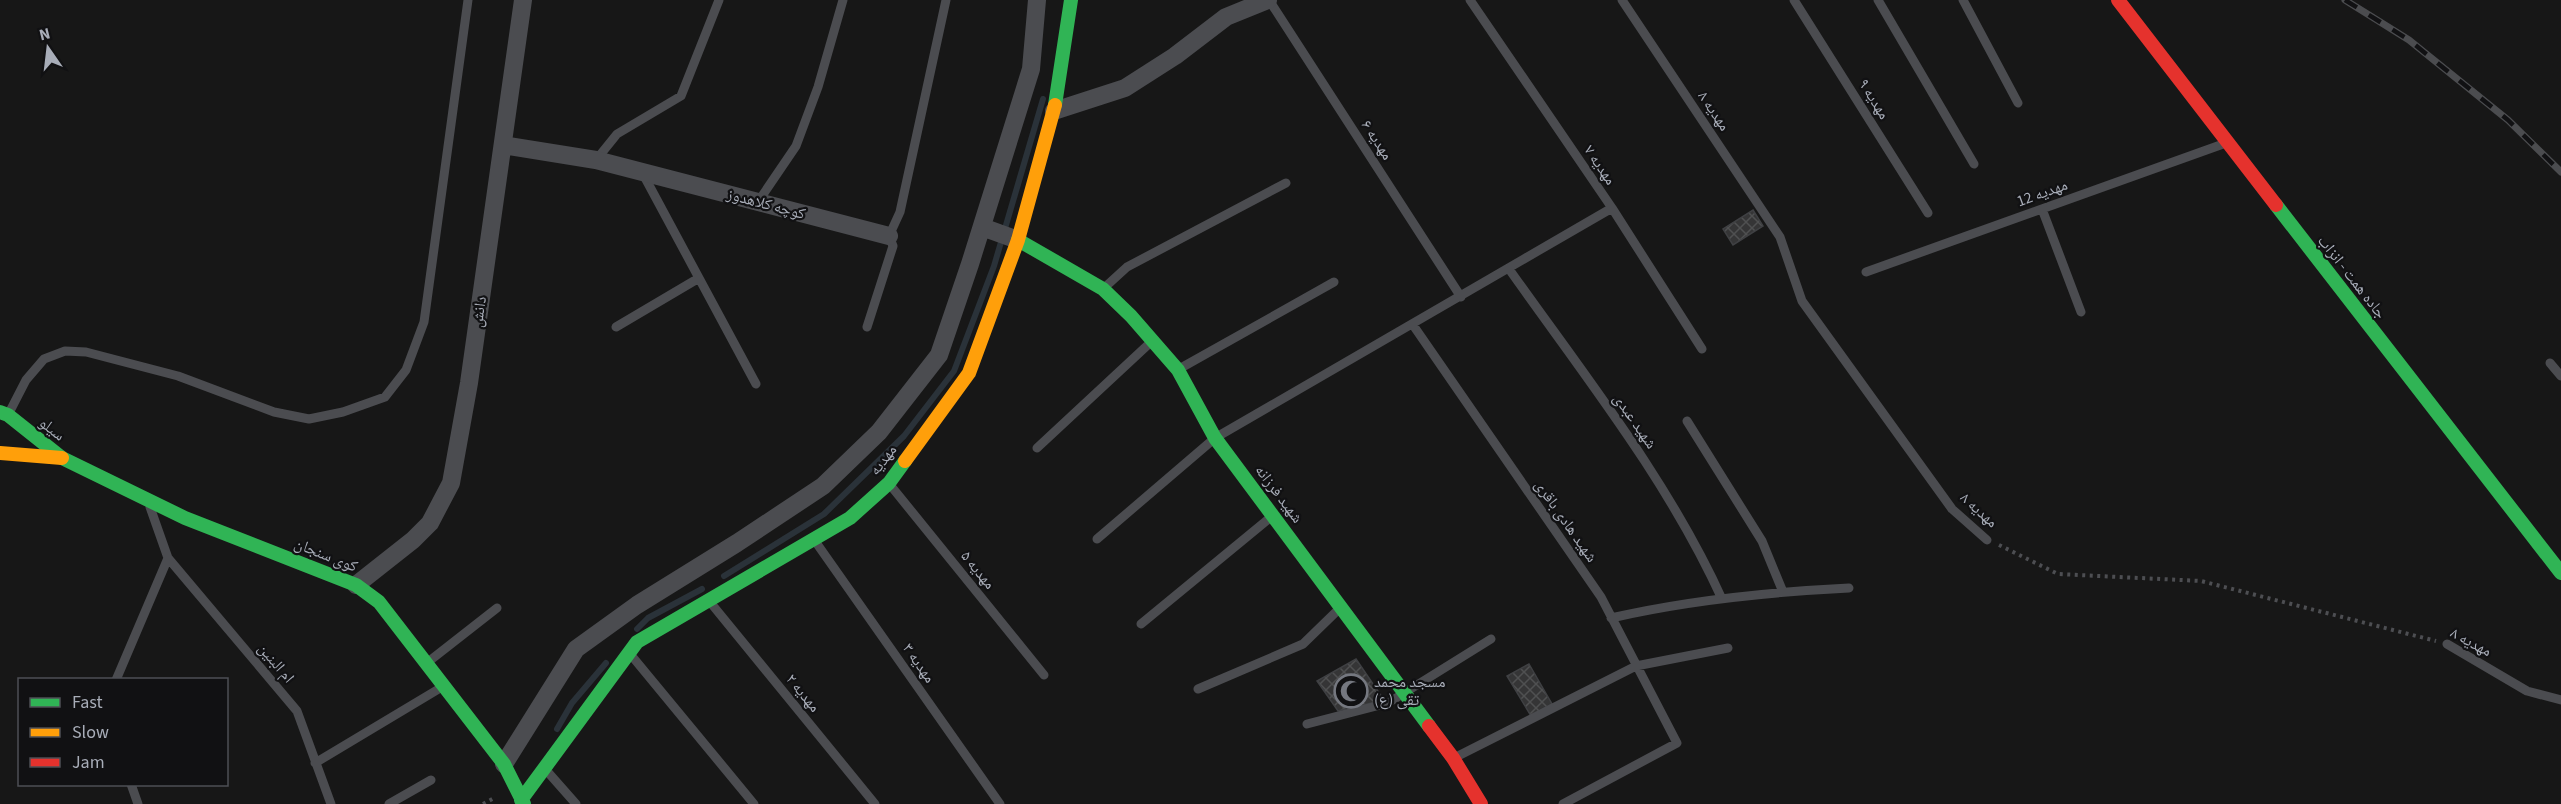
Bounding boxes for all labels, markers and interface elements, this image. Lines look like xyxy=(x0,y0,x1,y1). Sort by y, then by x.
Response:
north arrow xyxy=(18,18,78,78)
text: N xyxy=(37,22,52,46)
street label: مهدیه ۹ xyxy=(1853,74,1895,124)
street label: مهدیه ۸ xyxy=(1693,87,1735,135)
street label: مهدیه ۶ xyxy=(1356,116,1398,164)
street label: مهدیه ۷ xyxy=(1579,141,1621,189)
street label: مهدیه 12 xyxy=(2013,174,2071,212)
street label: کوچه کلاهدوز xyxy=(723,183,808,225)
street label: جاده همت - انزاب xyxy=(2312,231,2392,323)
street label: دانش xyxy=(466,295,492,329)
street label: شهید عبدی xyxy=(1608,389,1662,453)
street label: سیلو xyxy=(34,412,70,446)
street label: مهدیه xyxy=(864,440,902,480)
street label: شهید فرزانه xyxy=(1250,460,1308,528)
street label: شهید هادی باقری xyxy=(1529,475,1603,567)
street label: مهدیه ۸ xyxy=(1955,487,2003,533)
street label: کوی سنجان xyxy=(291,532,361,578)
street label: مهدیه ۵ xyxy=(956,546,1000,594)
street label: مهدیه ۸ xyxy=(2446,622,2496,662)
street label: ام البنین xyxy=(253,638,299,688)
street label: مهدیه ۳ xyxy=(897,639,941,687)
street label: مهدیه ۲ xyxy=(781,669,825,717)
place label: مسجد محمد تقی (ع) xyxy=(1374,671,1446,711)
mosque icon: مسجد محمد تقی (ع) xyxy=(1333,673,1369,709)
legend xyxy=(18,678,228,786)
text: Fast xyxy=(72,690,103,715)
text: Slow xyxy=(72,720,109,745)
text: Jam xyxy=(72,750,105,775)

